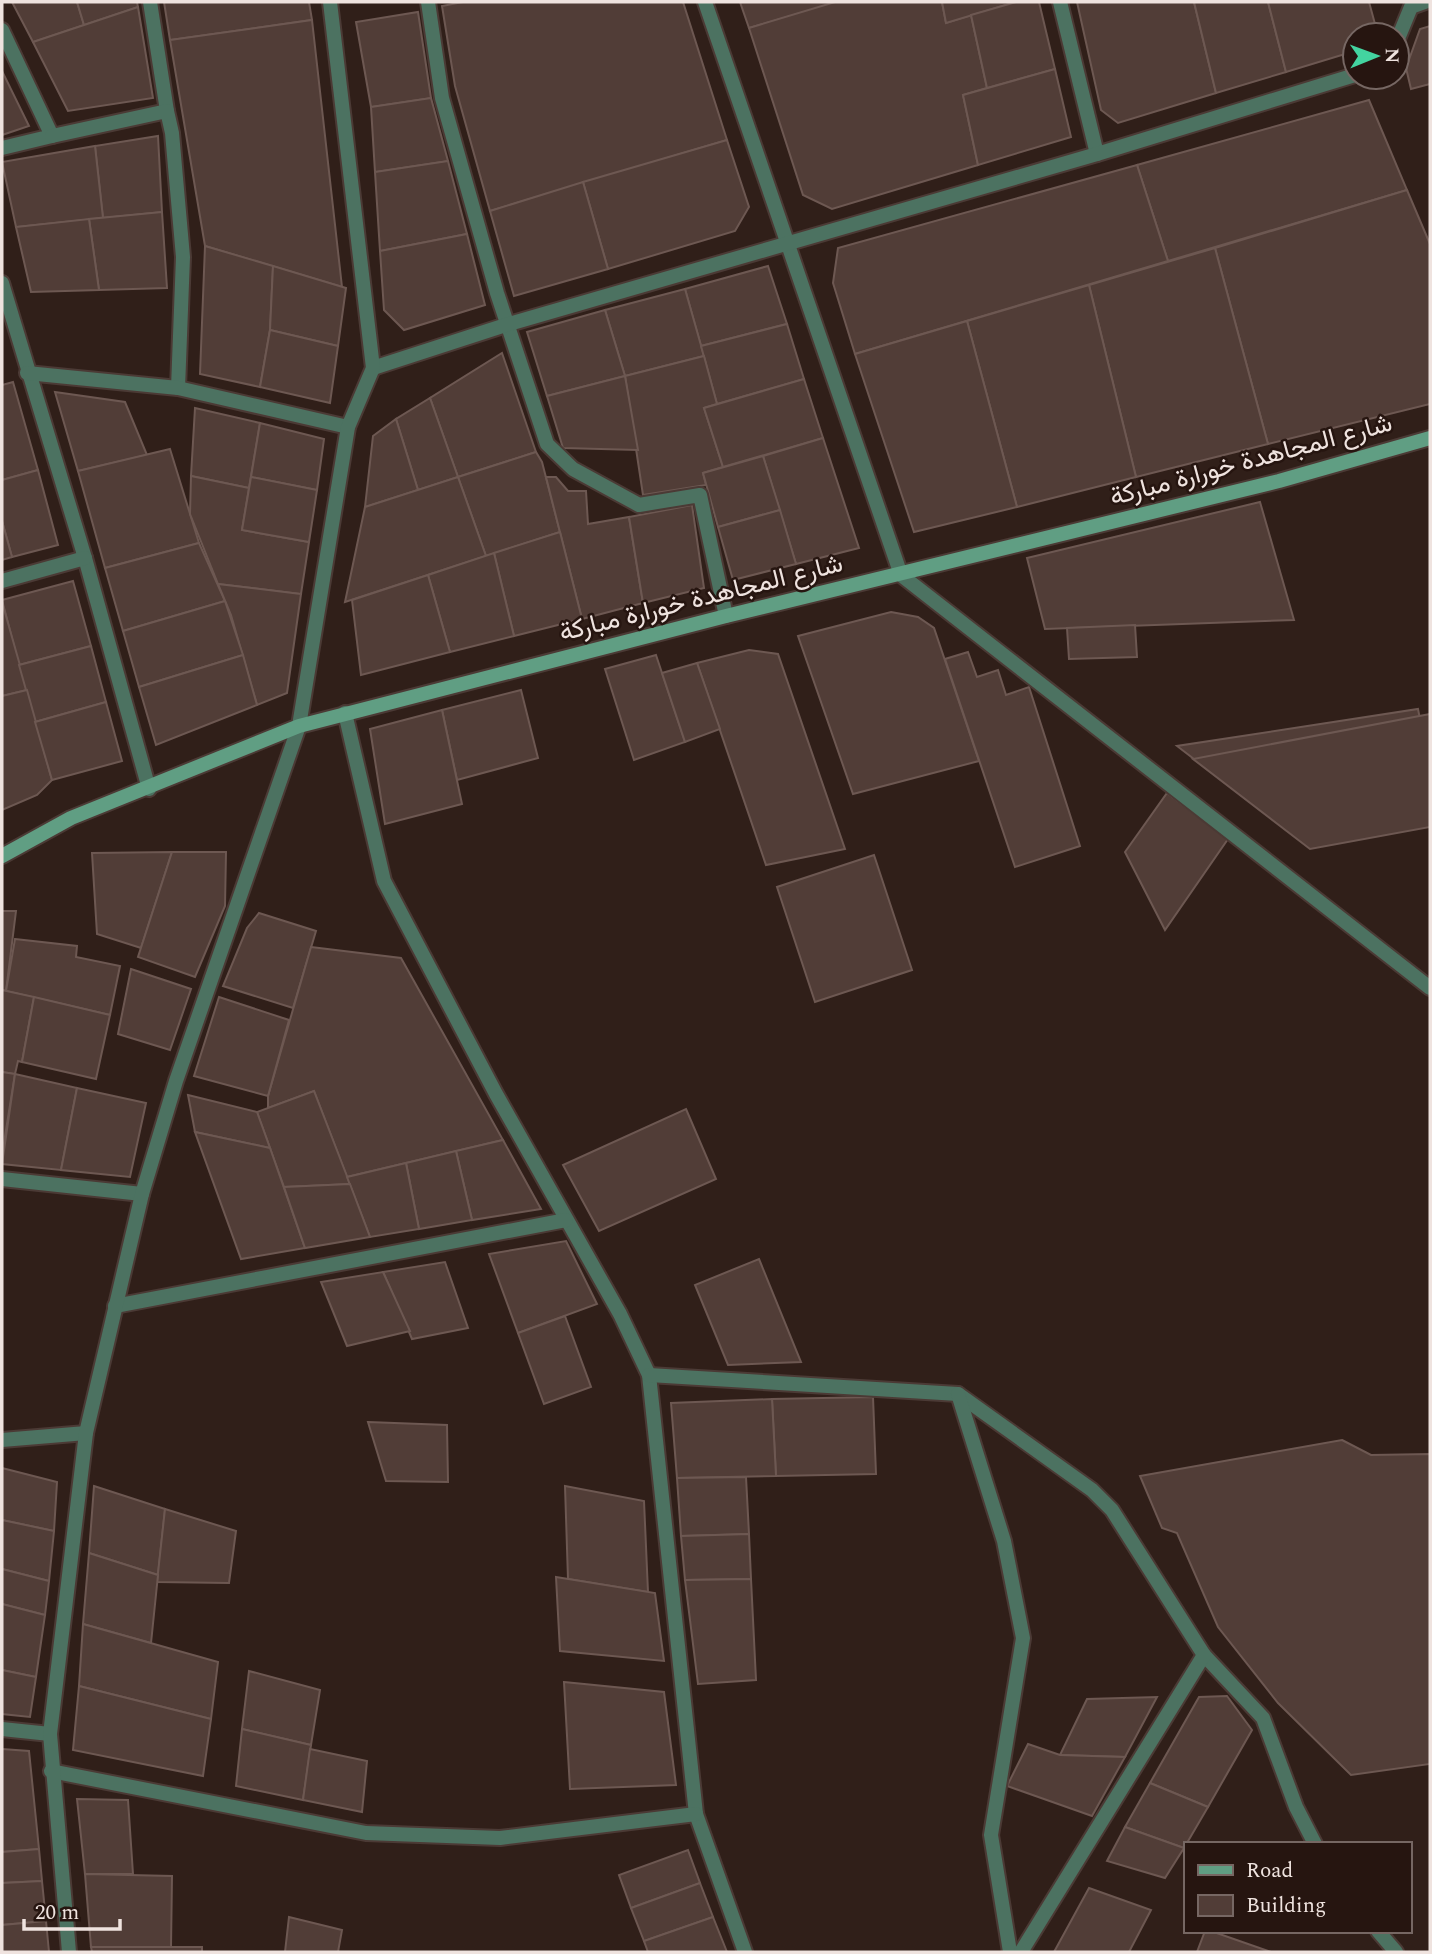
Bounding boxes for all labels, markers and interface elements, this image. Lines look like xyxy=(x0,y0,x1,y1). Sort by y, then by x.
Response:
north arrow xyxy=(1341,21,1411,91)
text: N xyxy=(1377,48,1406,64)
street label: شارع المجاهدة خورارة مباركة xyxy=(1105,403,1397,517)
street label: شارع المجاهدة خورارة مباركة xyxy=(555,543,847,653)
legend xyxy=(1184,1842,1411,1933)
text: Road xyxy=(1246,1855,1293,1887)
scale bar xyxy=(24,1888,121,1932)
text: Building xyxy=(1246,1890,1326,1922)
text: 20 m xyxy=(35,1897,79,1929)

